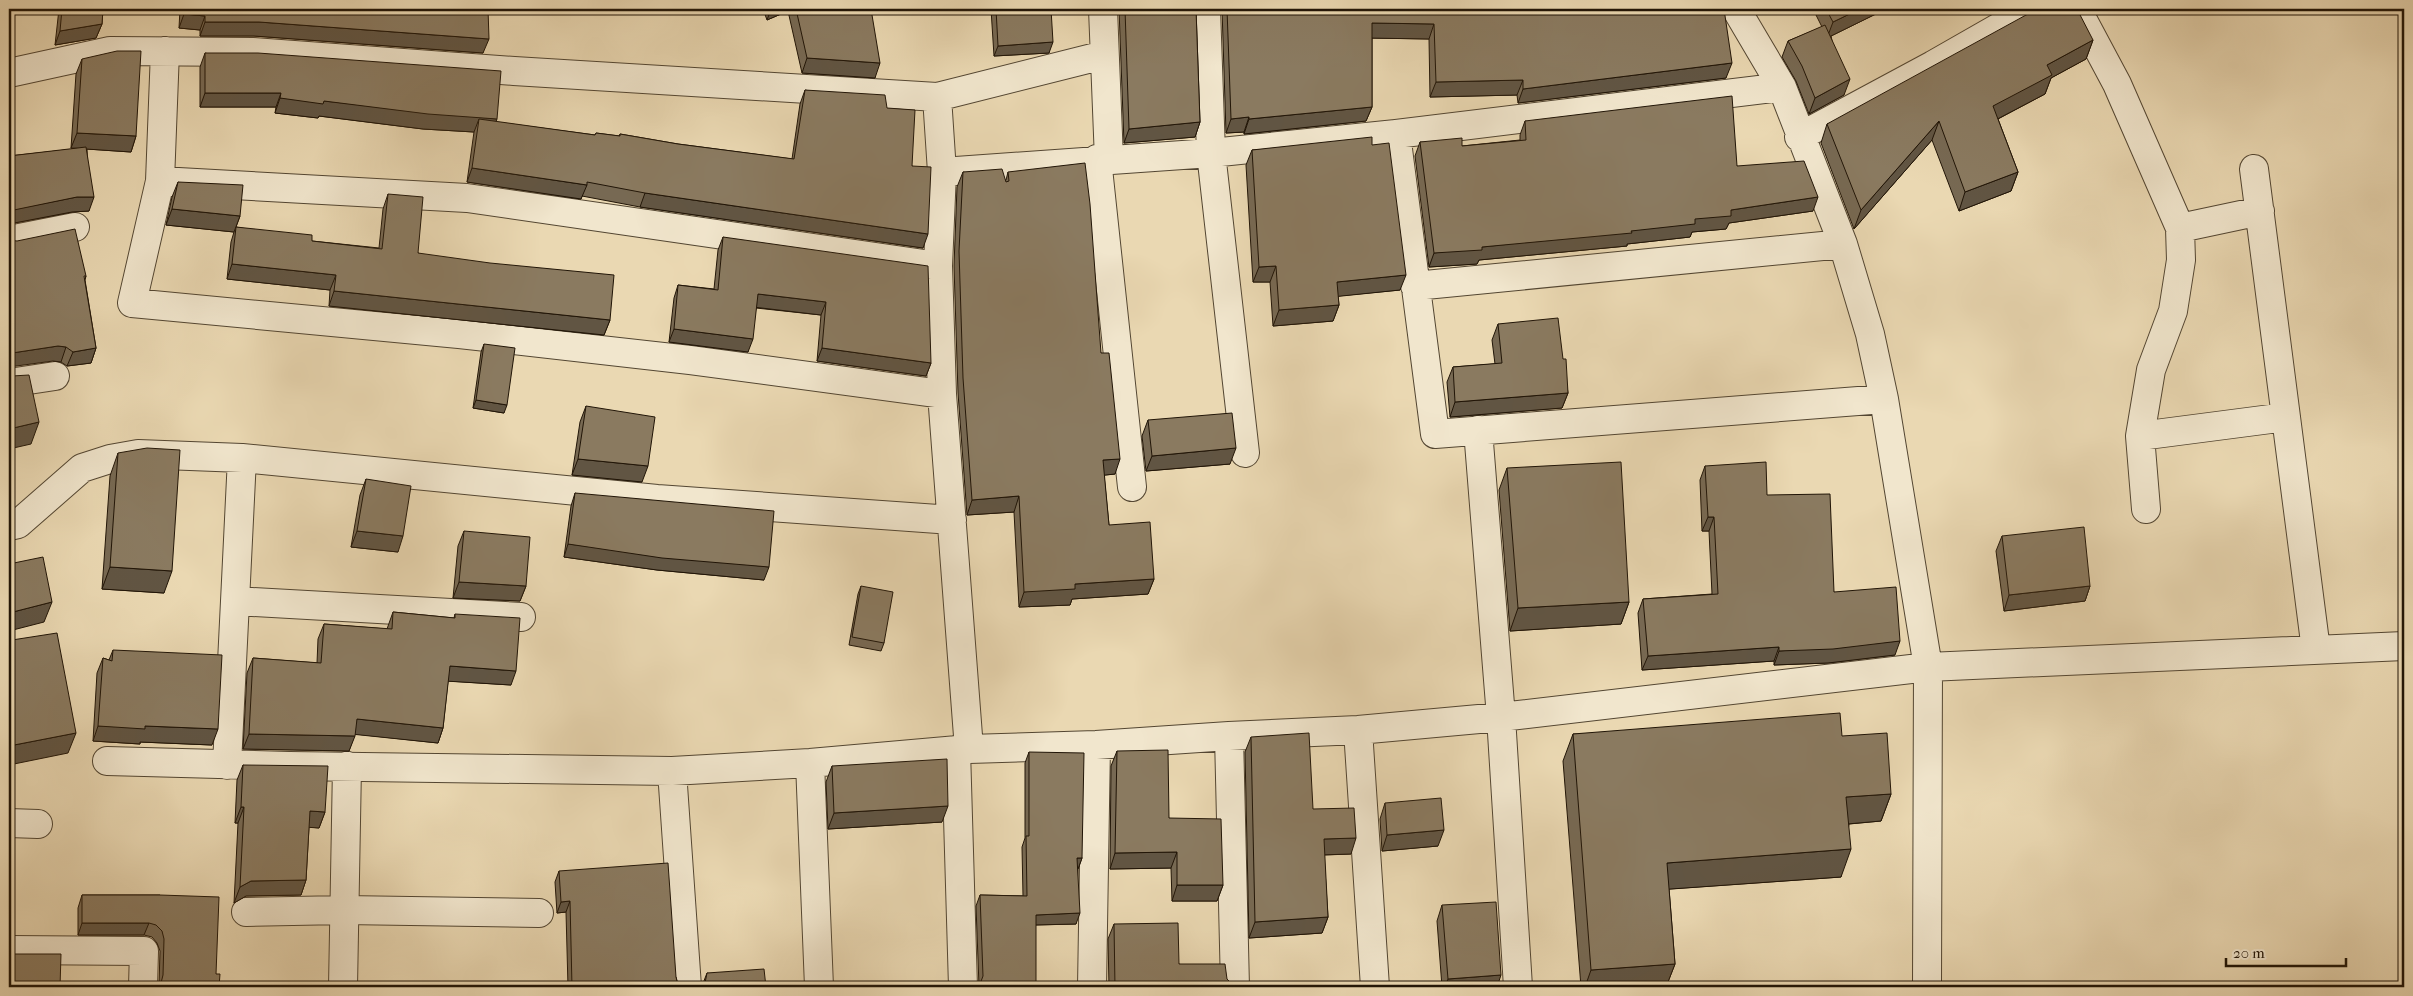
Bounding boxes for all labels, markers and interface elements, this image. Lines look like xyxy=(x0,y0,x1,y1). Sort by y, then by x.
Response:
scale bar xyxy=(2226,936,2346,968)
text: 20 m xyxy=(2233,944,2265,962)

